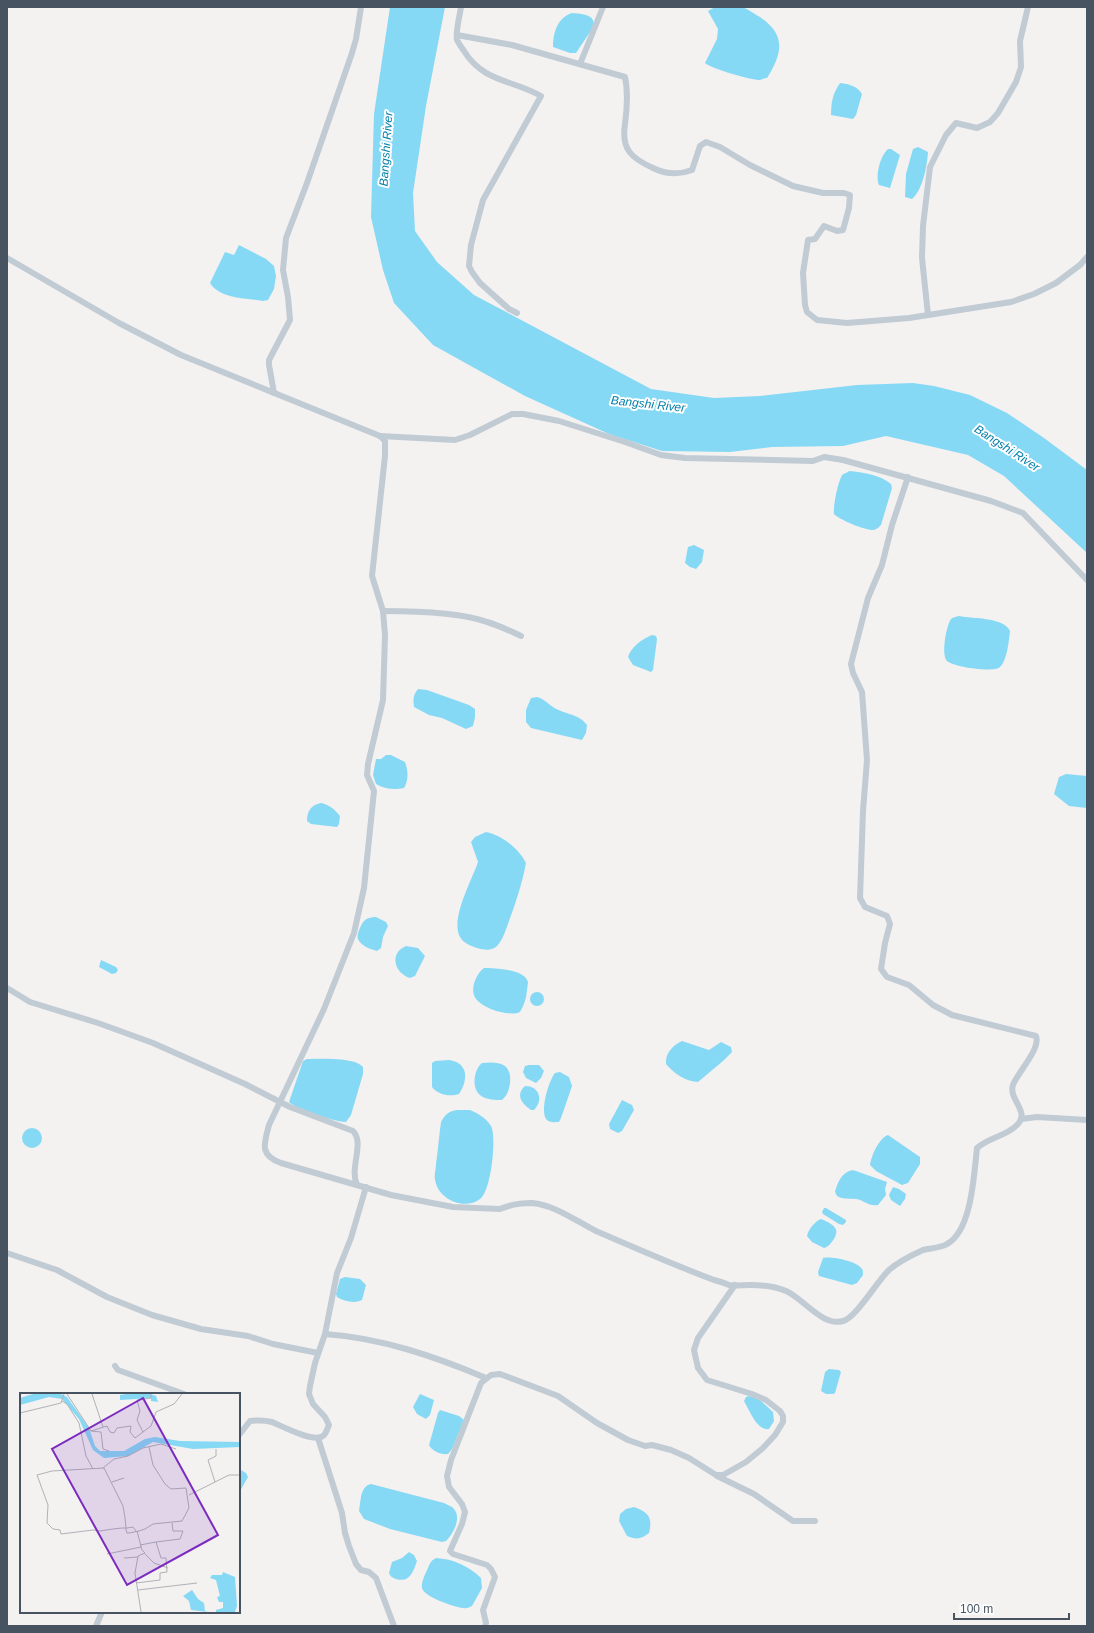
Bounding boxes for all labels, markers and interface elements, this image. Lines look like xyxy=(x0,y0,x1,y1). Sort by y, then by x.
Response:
water label: Bangshi River xyxy=(376,110,396,187)
water label: Bangshi River xyxy=(610,393,687,415)
water label: Bangshi River xyxy=(972,422,1043,475)
inset map xyxy=(20,1393,240,1613)
scale bar xyxy=(954,1595,1069,1621)
text: 100 m xyxy=(960,1602,993,1616)

